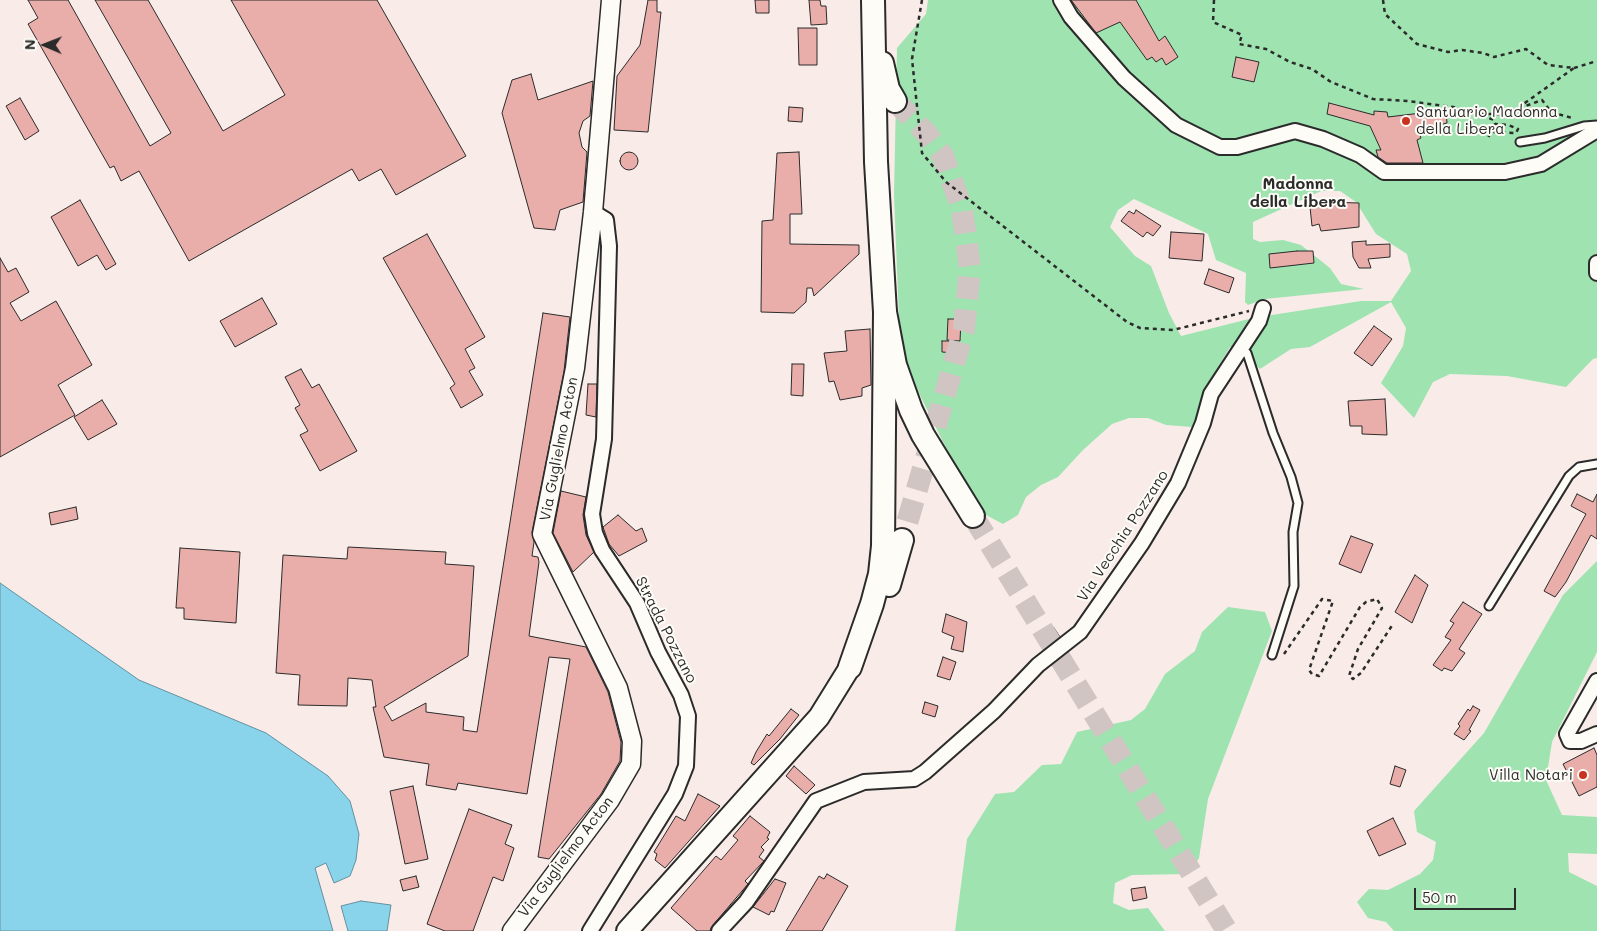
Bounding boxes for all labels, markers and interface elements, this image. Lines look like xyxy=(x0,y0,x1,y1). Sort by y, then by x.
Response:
north arrow xyxy=(20,20,70,70)
text: N xyxy=(20,39,39,50)
place label: Santuario Madonna della Libera xyxy=(1416,103,1558,138)
marker: Santuario Madonna della Libera xyxy=(1400,115,1412,127)
district label: Madonna della Libera xyxy=(1250,174,1346,212)
street label: Via Guglielmo Acton xyxy=(536,375,582,523)
street label: Via Vecchia Pozzano xyxy=(1074,467,1172,605)
street label: Strada Pozzano xyxy=(631,574,701,686)
place label: Villa Notari xyxy=(1489,766,1573,784)
marker: Villa Notari xyxy=(1577,769,1589,781)
street label: Via Guglielmo Acton xyxy=(515,793,617,921)
scale bar xyxy=(1417,878,1520,910)
text: 50 m xyxy=(1422,887,1457,907)

